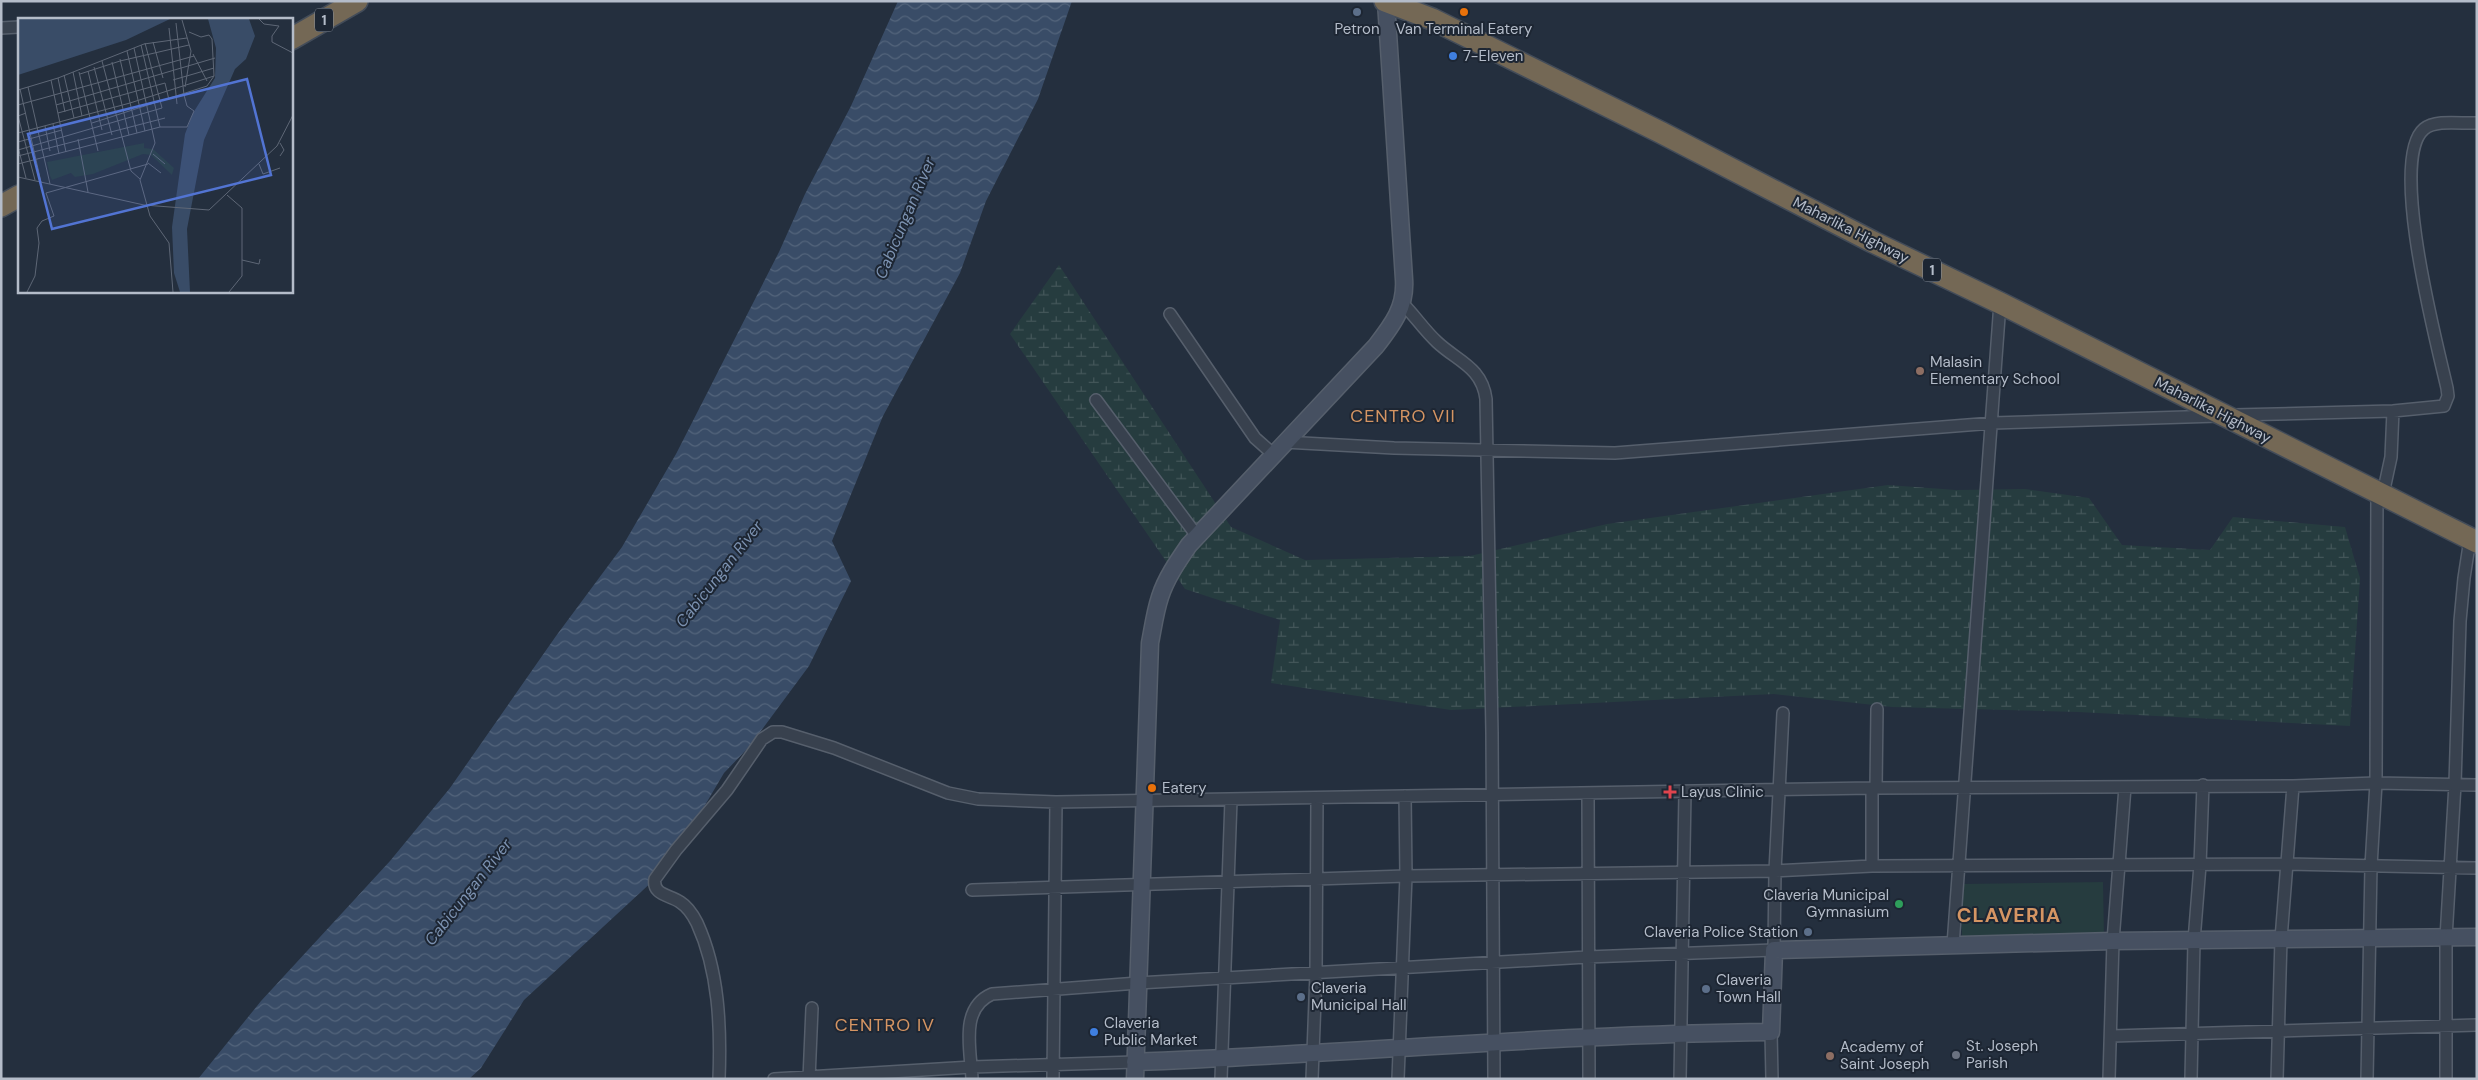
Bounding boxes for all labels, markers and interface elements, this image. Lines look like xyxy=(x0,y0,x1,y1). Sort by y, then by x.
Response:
marker: Petron xyxy=(1351,6,1363,18)
marker: Van Terminal Eatery xyxy=(1458,6,1470,18)
road number: 1 xyxy=(315,8,333,32)
inset map xyxy=(18,18,292,292)
place label: Petron xyxy=(1334,19,1380,39)
place label: Van Terminal Eatery xyxy=(1396,19,1533,39)
place label: 7-Eleven xyxy=(1463,46,1523,66)
marker: 7-Eleven xyxy=(1447,50,1459,62)
water label: Cabicungan River xyxy=(870,153,940,282)
street label: Maharlika Highway xyxy=(1789,192,1913,268)
road number: 1 xyxy=(1923,258,1941,282)
place label: Malasin Elementary School xyxy=(1930,352,2060,389)
marker: Malasin Elementary School xyxy=(1914,365,1926,377)
street label: Maharlika Highway xyxy=(2151,372,2275,448)
district label: CENTRO VII xyxy=(1350,404,1456,428)
water label: Cabicungan River xyxy=(671,516,768,632)
place label: Eatery xyxy=(1162,778,1207,798)
marker: Eatery xyxy=(1146,782,1158,794)
place label: Layus Clinic xyxy=(1681,782,1764,802)
marker: Layus Clinic xyxy=(1663,785,1677,799)
water label: Cabicungan River xyxy=(420,834,517,950)
place label: Claveria Municipal Gymnasium xyxy=(1763,885,1889,922)
marker: Claveria Municipal Gymnasium xyxy=(1893,898,1905,910)
district label: CLAVERIA xyxy=(1957,902,2061,928)
place label: Claveria Police Station xyxy=(1644,922,1798,942)
marker: Claveria Police Station xyxy=(1802,926,1814,938)
place label: Claveria Town Hall xyxy=(1716,970,1781,1007)
place label: Claveria Municipal Hall xyxy=(1311,978,1407,1015)
marker: Claveria Town Hall xyxy=(1700,983,1712,995)
marker: Claveria Municipal Hall xyxy=(1295,991,1307,1003)
district label: CENTRO IV xyxy=(835,1013,935,1037)
place label: Claveria Public Market xyxy=(1104,1013,1198,1050)
marker: Claveria Public Market xyxy=(1088,1026,1100,1038)
place label: St. Joseph Parish xyxy=(1966,1036,2038,1073)
place label: Academy of Saint Joseph xyxy=(1840,1037,1929,1074)
marker: St. Joseph Parish xyxy=(1950,1049,1962,1061)
marker: Academy of Saint Joseph xyxy=(1824,1050,1836,1062)

